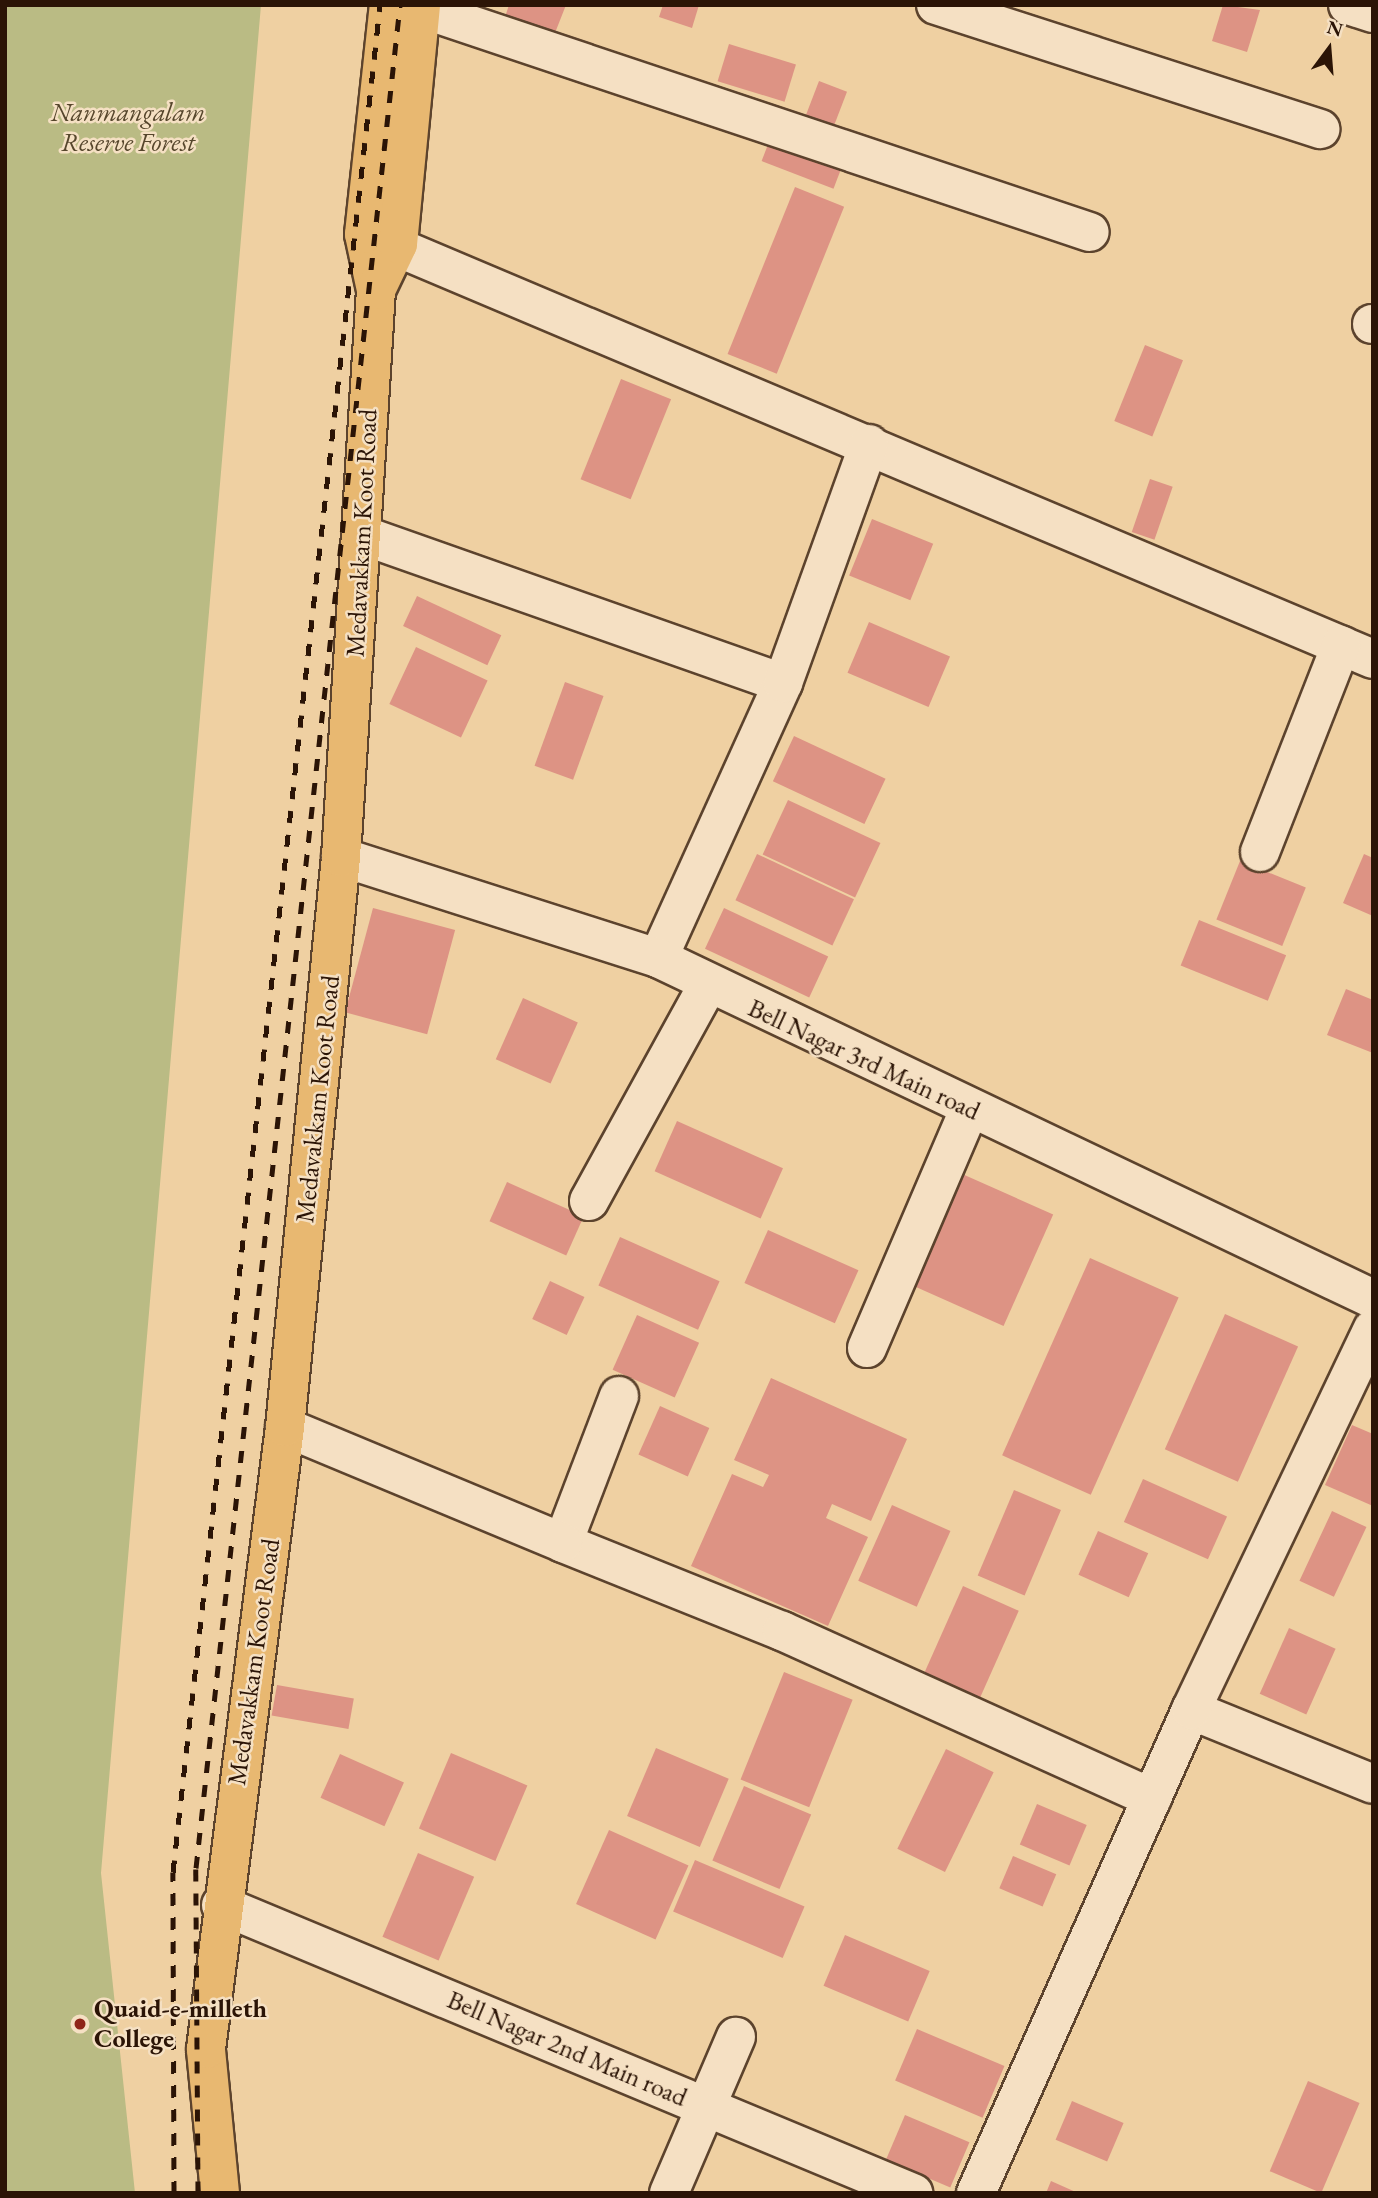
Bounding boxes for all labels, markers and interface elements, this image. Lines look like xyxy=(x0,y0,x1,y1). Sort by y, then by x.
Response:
north arrow xyxy=(1294,14,1364,84)
text: N xyxy=(1324,14,1346,42)
park label: Nanmangalam Reserve Forest xyxy=(51,97,205,158)
street label: Medavakkam Koot Road xyxy=(340,408,384,658)
street label: Medavakkam Koot Road xyxy=(289,974,347,1224)
street label: Bell Nagar 3rd Main road xyxy=(743,993,985,1127)
street label: Medavakkam Koot Road xyxy=(221,1537,287,1787)
street label: Bell Nagar 2nd Main road xyxy=(442,1984,692,2114)
place label: Quaid-e-milleth College xyxy=(94,1993,267,2054)
marker: Quaid-e-milleth College xyxy=(72,2016,88,2032)

